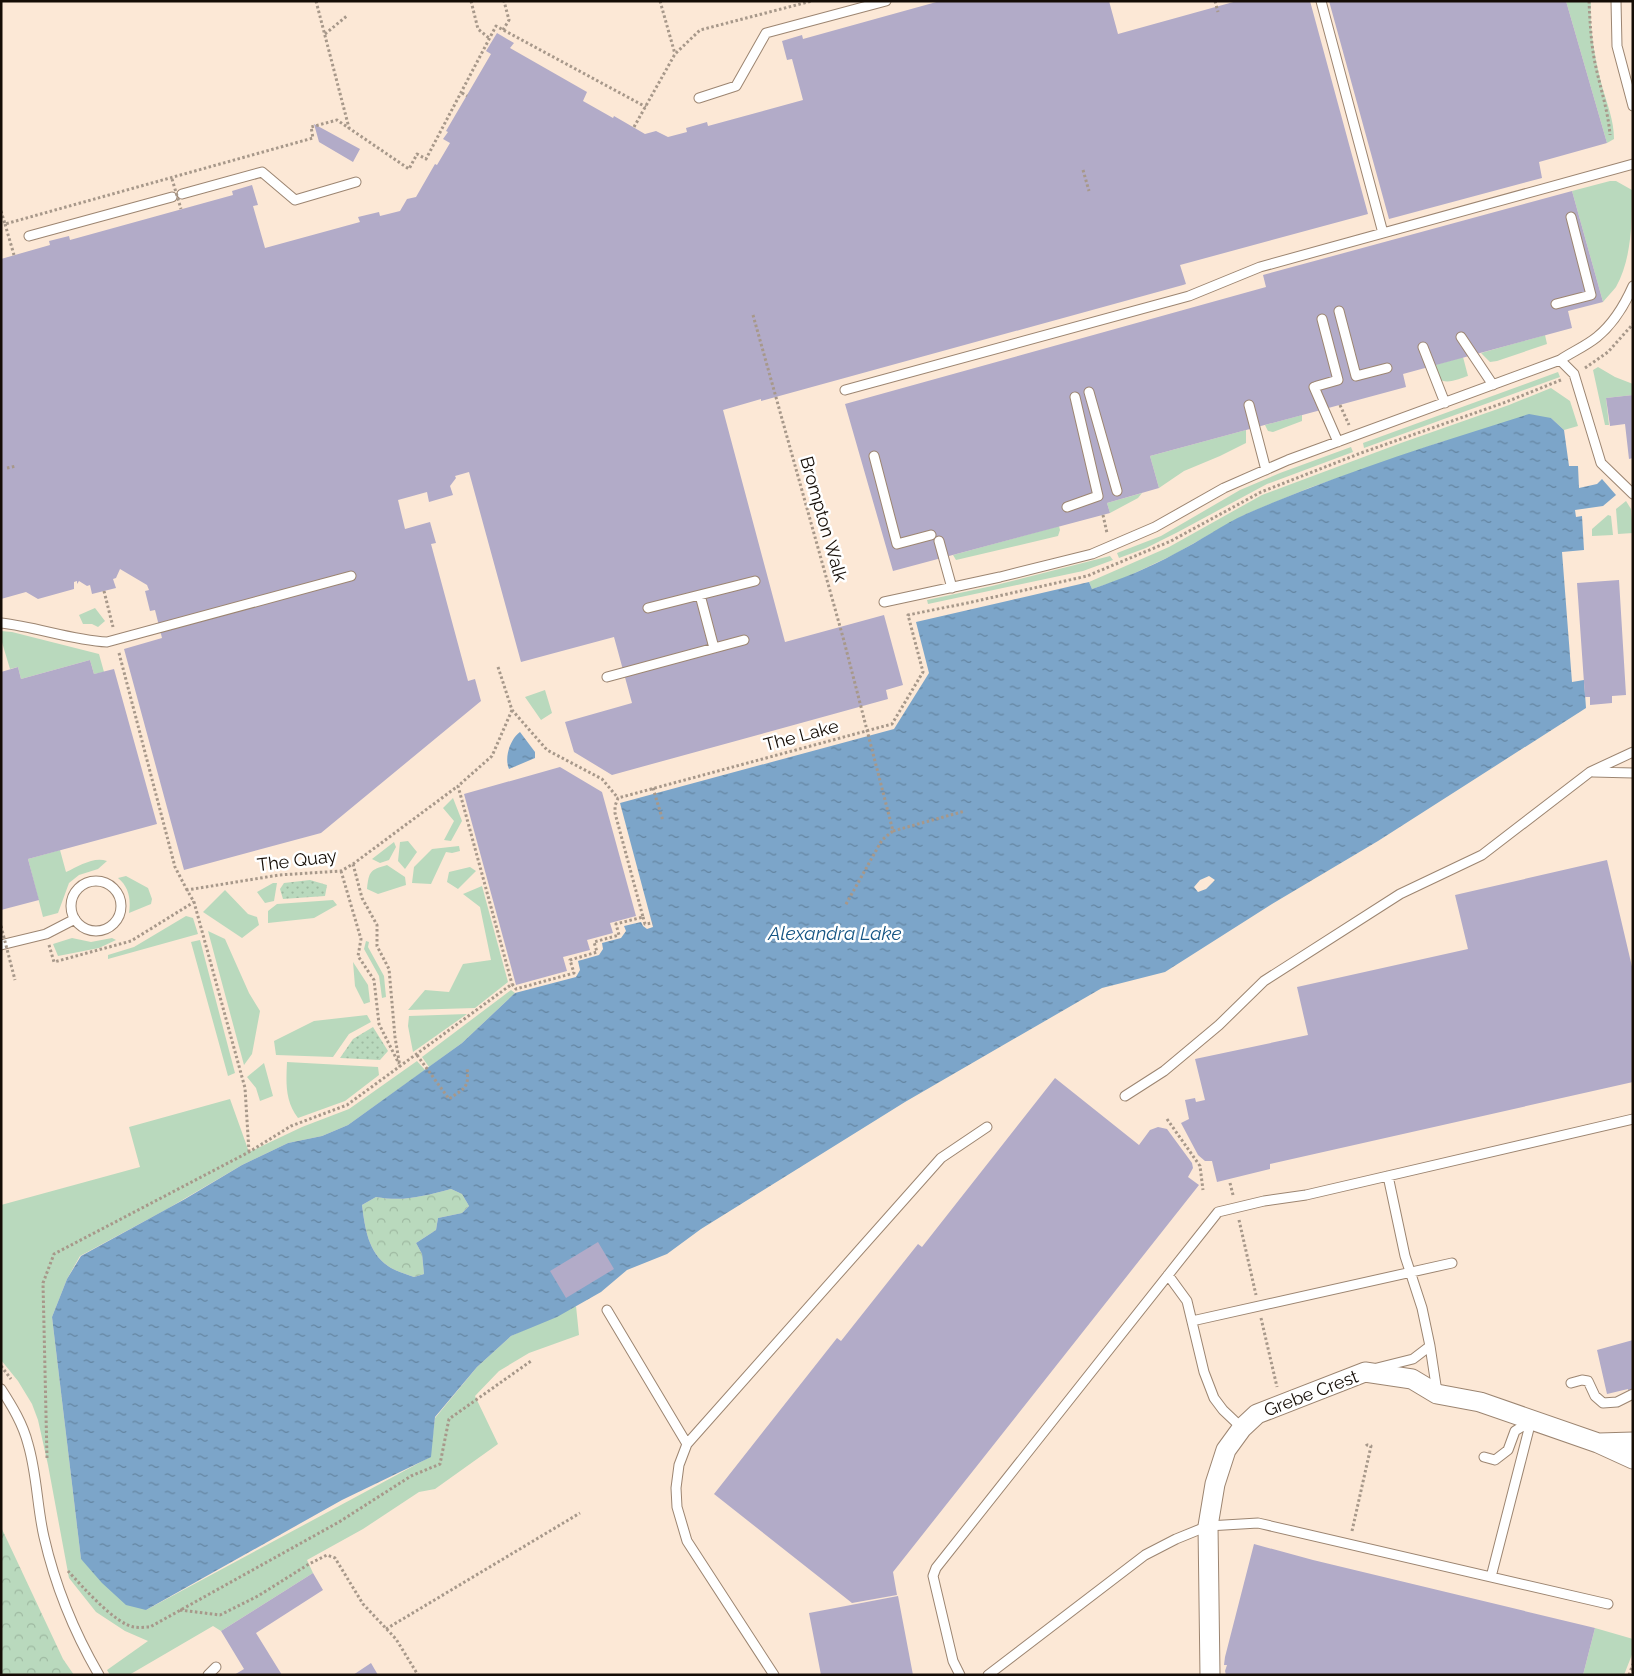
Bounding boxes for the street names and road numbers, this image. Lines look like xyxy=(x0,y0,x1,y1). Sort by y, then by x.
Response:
street label: Brompton Walk xyxy=(796,454,852,585)
street label: The Lake xyxy=(761,715,841,755)
street label: The Quay xyxy=(256,845,338,875)
street label: Grebe Crest xyxy=(1261,1365,1361,1421)

